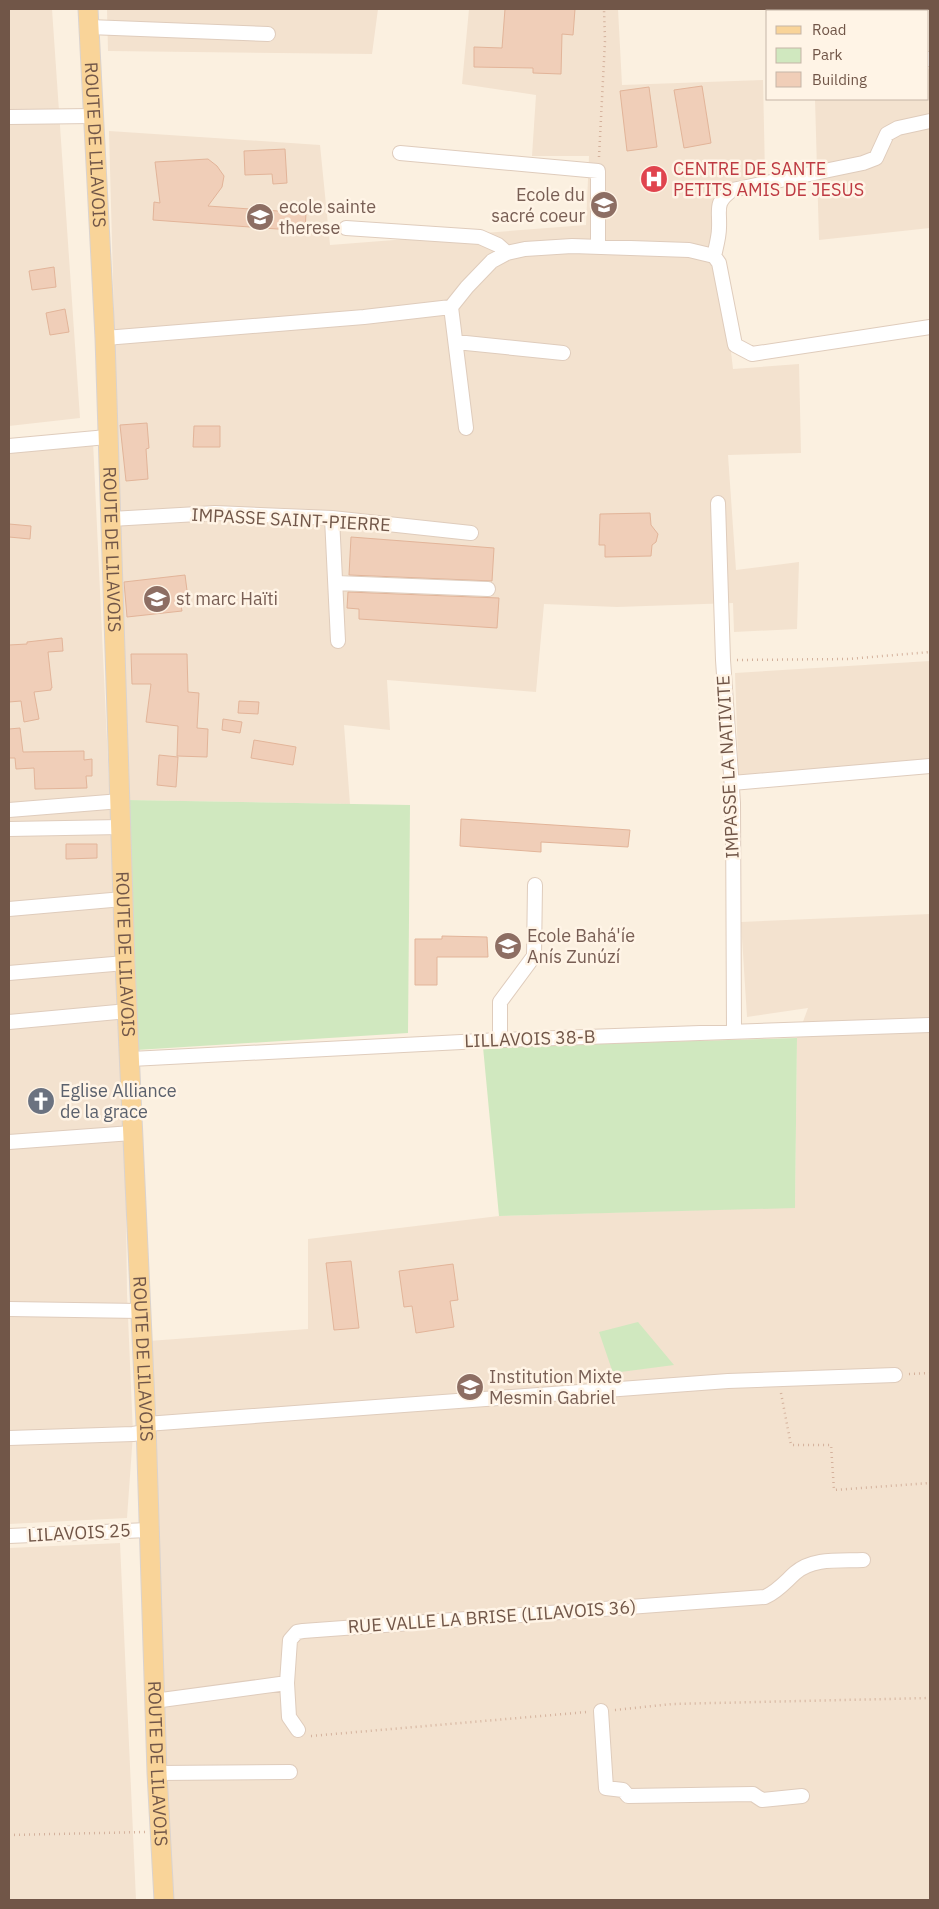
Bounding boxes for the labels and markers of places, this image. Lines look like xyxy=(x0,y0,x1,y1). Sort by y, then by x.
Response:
place label: CENTRE DE SANTE PETITS AMIS DE JESUS xyxy=(673,157,864,201)
hospital icon: CENTRE DE SANTE PETITS AMIS DE JESUS xyxy=(639,164,669,194)
place label: Ecole du sacré coeur xyxy=(491,183,585,227)
school or university icon: Ecole du sacré coeur xyxy=(589,190,619,220)
place label: ecole sainte therese xyxy=(279,195,376,239)
school or university icon: ecole sainte therese xyxy=(245,202,275,232)
school or university icon: st marc Haïti xyxy=(142,584,172,614)
place label: st marc Haïti xyxy=(176,587,278,610)
place label: Ecole Bahá'íe Anís Zunúzí xyxy=(527,924,635,968)
school or university icon: Ecole Bahá'íe Anís Zunúzí xyxy=(493,931,523,961)
place label: Eglise Alliance de la grace xyxy=(60,1079,177,1123)
church icon: Eglise Alliance de la grace xyxy=(26,1086,56,1116)
place label: Institution Mixte Mesmin Gabriel xyxy=(489,1365,622,1409)
school or university icon: Institution Mixte Mesmin Gabriel xyxy=(455,1372,485,1402)

